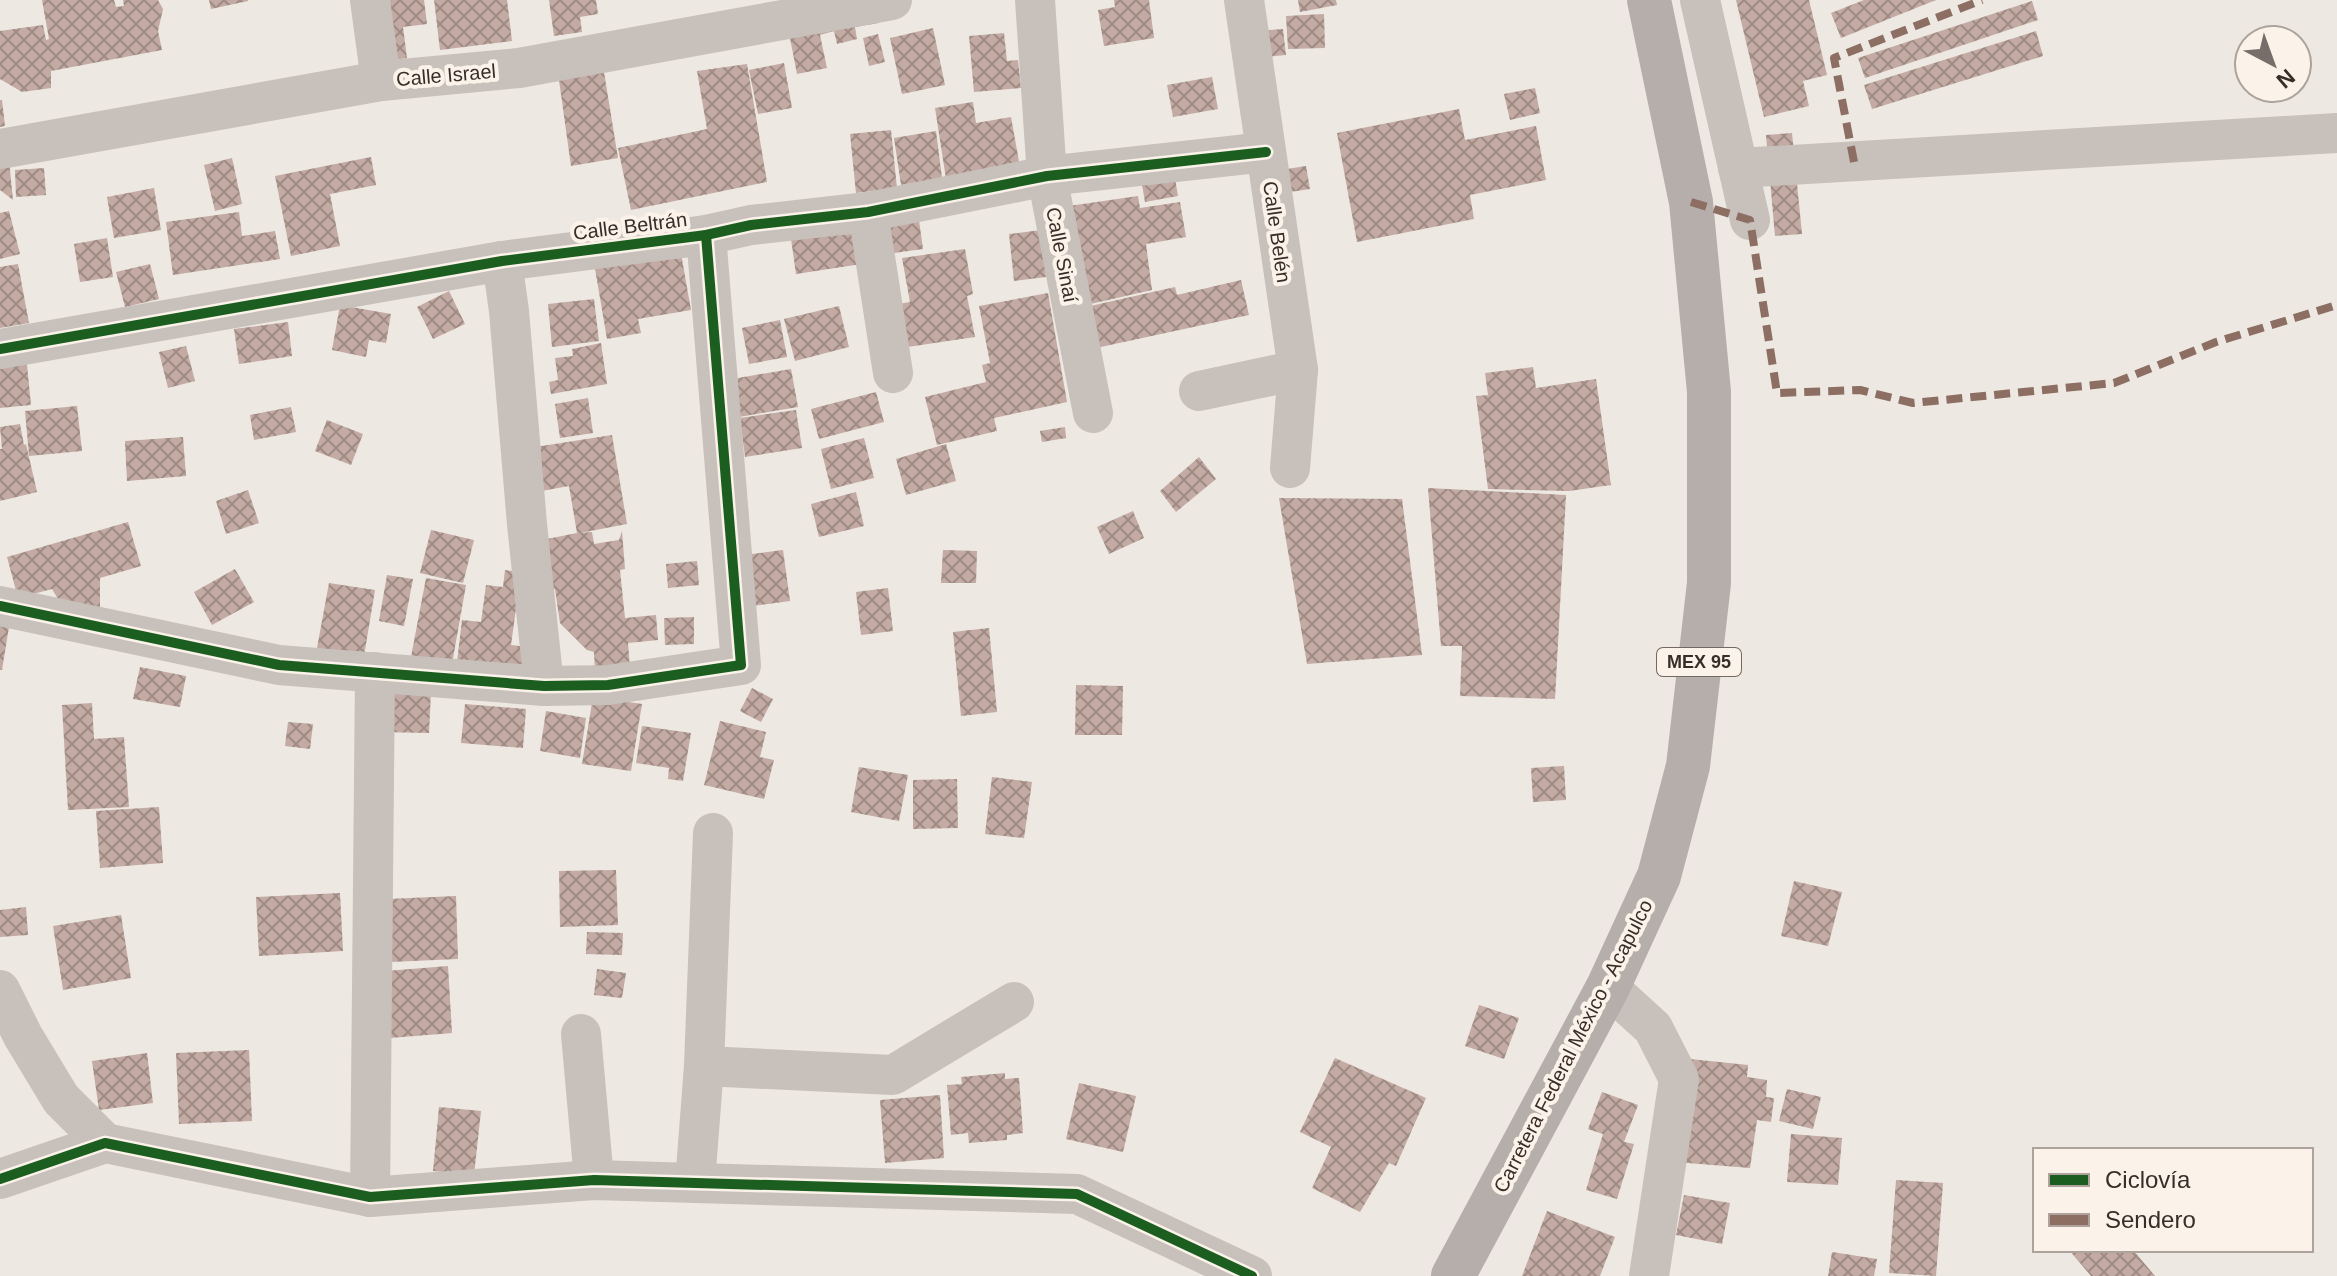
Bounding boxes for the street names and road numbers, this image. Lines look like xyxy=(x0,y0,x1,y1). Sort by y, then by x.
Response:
street label: Calle Israel xyxy=(395,60,497,90)
street label: Calle Belén xyxy=(1259,180,1295,284)
street label: Calle Sinaí xyxy=(1042,205,1082,305)
street label: Calle Beltrán xyxy=(572,208,688,244)
road number: MEX 95 xyxy=(1657,648,1741,676)
street label: Carretera Federal México - Acapulco xyxy=(1489,896,1657,1196)

